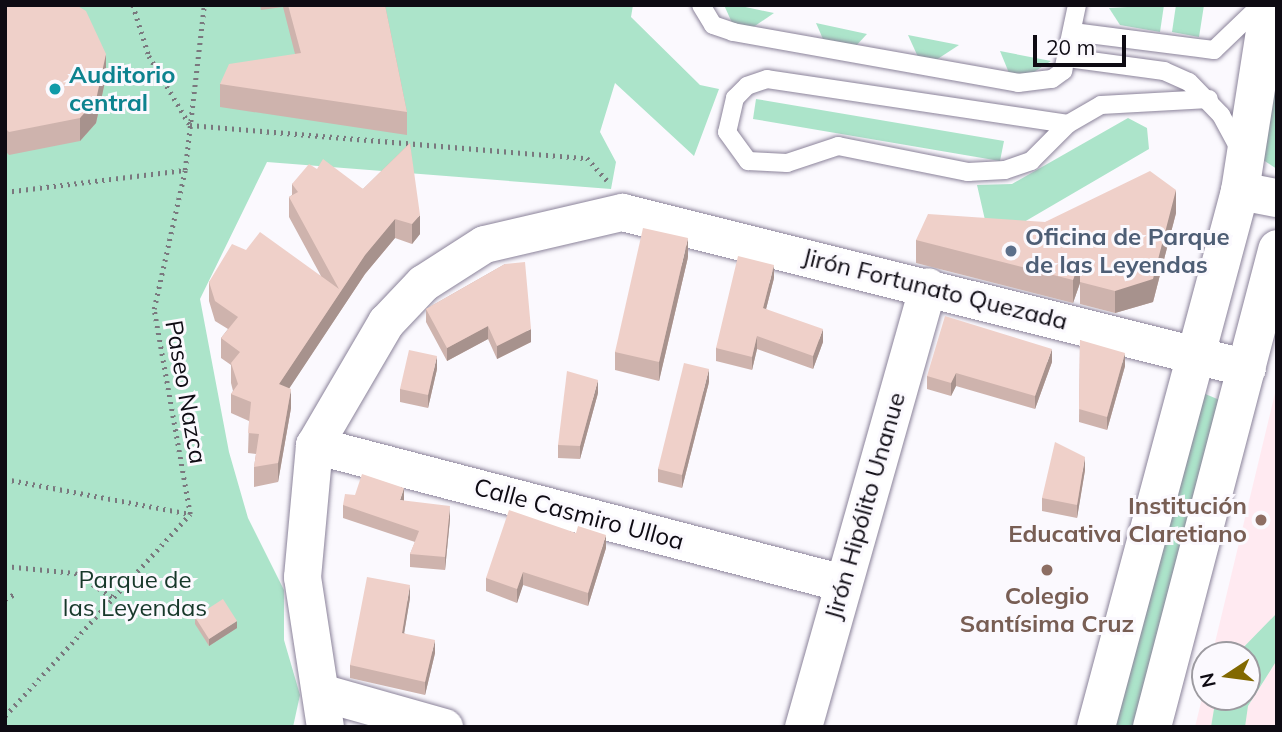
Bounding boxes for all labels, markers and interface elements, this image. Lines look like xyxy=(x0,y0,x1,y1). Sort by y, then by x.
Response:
scale bar xyxy=(1037,21,1130,65)
text: 20 m xyxy=(1046,34,1095,60)
place label: Auditorio central xyxy=(69,61,176,117)
marker: Auditorio central xyxy=(47,81,63,97)
place label: Oficina de Parque de las Leyendas xyxy=(1025,223,1230,279)
street label: Jirón Fortunato Quezada xyxy=(799,242,1071,336)
marker: Oficina de Parque de las Leyendas xyxy=(1003,243,1019,259)
street label: Paseo Nazca xyxy=(159,318,213,466)
street label: Jirón Hipólito Unanue xyxy=(819,389,911,623)
street label: Calle Casmiro Ulloa xyxy=(471,472,687,556)
place label: Institución Educativa Claretiano xyxy=(1008,492,1247,548)
marker: Institución Educativa Claretiano xyxy=(1253,512,1269,528)
marker: Colegio Santísima Cruz xyxy=(1039,562,1055,578)
park label: Parque de las Leyendas xyxy=(63,566,207,622)
place label: Colegio Santísima Cruz xyxy=(960,582,1134,638)
north arrow xyxy=(1191,641,1261,711)
text: N xyxy=(1194,671,1221,690)

